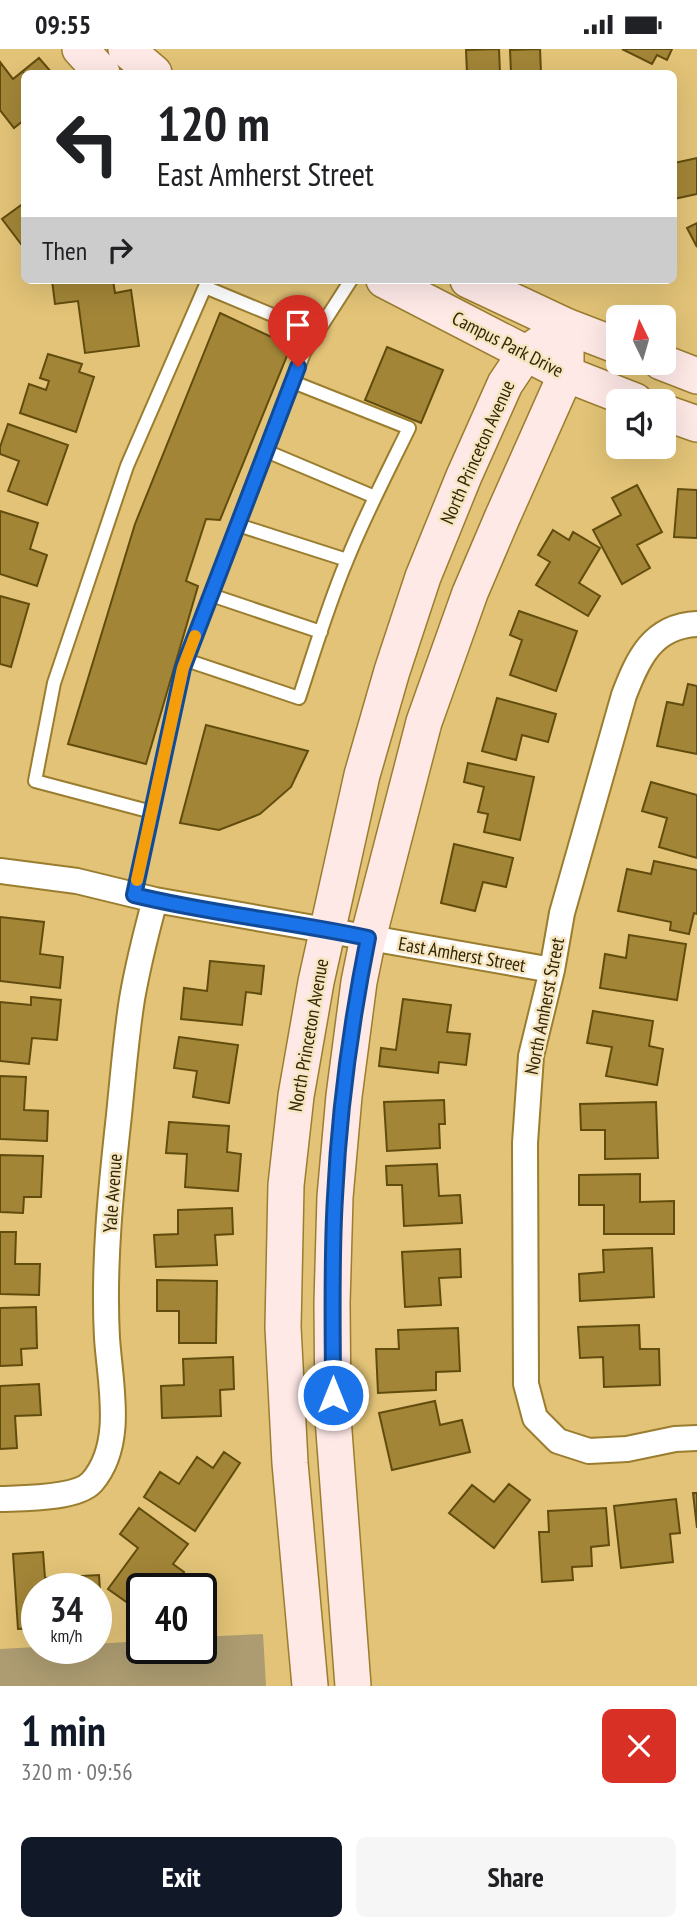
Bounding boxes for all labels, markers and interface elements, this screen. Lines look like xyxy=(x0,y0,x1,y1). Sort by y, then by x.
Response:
text: 09:55 xyxy=(35,8,91,41)
text: 120 m xyxy=(157,91,270,155)
icon: left xyxy=(42,98,133,189)
text: East Amherst Street xyxy=(157,153,374,195)
icon: right xyxy=(101,231,139,269)
text: Then xyxy=(42,234,87,267)
pin xyxy=(268,295,328,367)
north arrow xyxy=(606,305,676,375)
map controls xyxy=(606,305,676,459)
icon: arrive xyxy=(279,306,317,344)
street label: Campus Park Drive xyxy=(448,306,568,382)
street label: North Princeton Avenue xyxy=(435,376,520,528)
button: sound xyxy=(606,389,676,459)
street label: East Amherst Street xyxy=(397,931,528,977)
street label: North Amherst Street xyxy=(519,935,569,1076)
street label: North Princeton Avenue xyxy=(283,956,333,1113)
street label: Yale Avenue xyxy=(97,1153,127,1233)
position arrow xyxy=(296,1358,370,1432)
speed limit sign: 40 xyxy=(126,1573,217,1664)
text: 34 xyxy=(50,1586,83,1632)
text: km/h xyxy=(51,1624,82,1647)
text: 1 min xyxy=(21,1703,106,1758)
button: close xyxy=(602,1709,676,1783)
text: 320 m · 09:56 xyxy=(21,1757,133,1786)
button: Exit xyxy=(21,1837,342,1917)
button: Share xyxy=(356,1837,676,1917)

